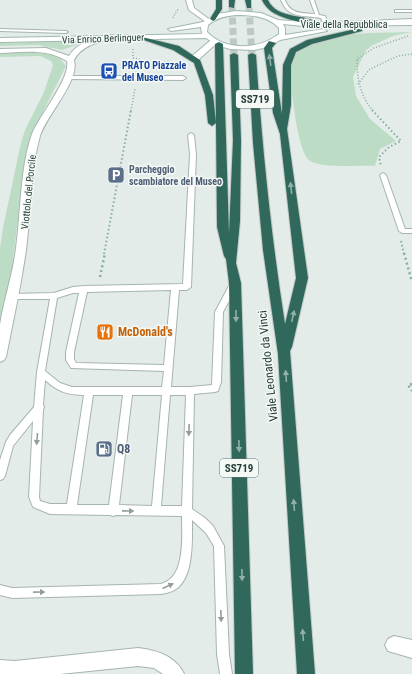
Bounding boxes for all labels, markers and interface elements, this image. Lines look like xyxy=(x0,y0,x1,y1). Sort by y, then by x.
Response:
street label: Viale della Repubblica xyxy=(301,19,388,30)
street label: Via Enrico Berlinguer xyxy=(62,32,144,45)
one-way arrow xyxy=(267,54,273,66)
place label: PRATO Piazzale del Museo xyxy=(122,60,186,83)
bus stop icon: PRATO Piazzale del Museo xyxy=(99,61,119,81)
road number: SS719 xyxy=(236,90,274,108)
street label: Viottolo del Porcile xyxy=(19,154,38,230)
place label: Parcheggio scambiatore del Museo xyxy=(129,164,222,187)
parking icon: Parcheggio scambiatore del Museo xyxy=(106,165,126,185)
one-way arrow xyxy=(287,182,294,194)
one-way arrow xyxy=(232,310,239,322)
street label: Viale Leonardo da Vinci xyxy=(255,310,281,422)
one-way arrow xyxy=(291,310,297,322)
restaurant icon: McDonald's xyxy=(95,322,115,342)
place label: McDonald's xyxy=(118,325,173,339)
one-way arrow xyxy=(282,370,289,382)
one-way arrow xyxy=(186,424,192,437)
one-way arrow xyxy=(33,433,40,445)
fuel station icon: Q8 xyxy=(94,439,114,459)
one-way arrow xyxy=(235,440,242,452)
place label: Q8 xyxy=(117,442,130,456)
road number: SS719 xyxy=(220,459,258,477)
one-way arrow xyxy=(291,499,298,511)
one-way arrow xyxy=(122,508,135,514)
one-way arrow xyxy=(238,569,245,581)
one-way arrow xyxy=(162,583,174,590)
one-way arrow xyxy=(33,589,46,595)
one-way arrow xyxy=(218,610,225,622)
one-way arrow xyxy=(300,629,307,641)

